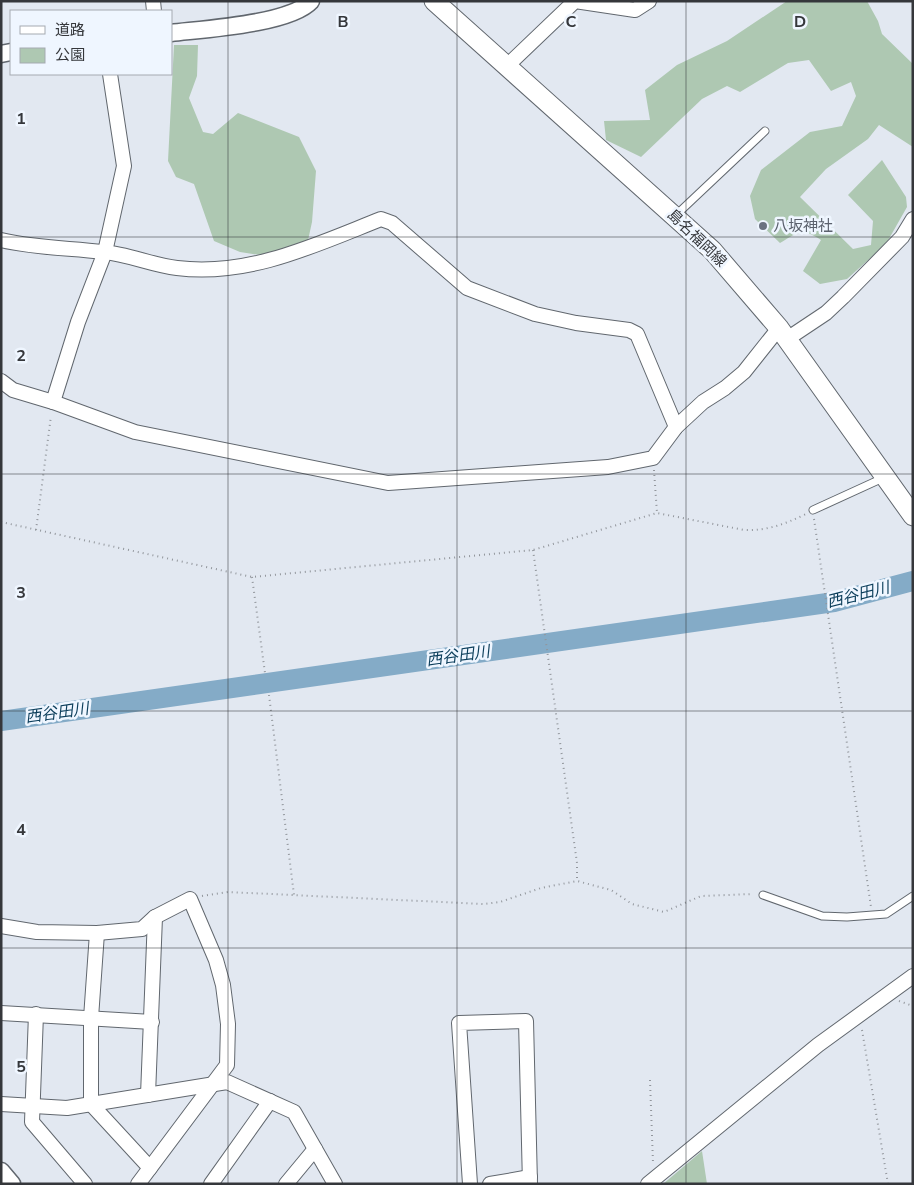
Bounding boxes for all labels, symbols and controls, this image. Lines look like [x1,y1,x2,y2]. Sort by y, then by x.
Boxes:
legend [10,10,172,75]
text: B [337,11,349,33]
text: C [566,11,577,33]
text: D [794,11,806,33]
text: 道路 [55,20,85,40]
text: 公園 [55,45,85,65]
text: 1 [16,108,26,130]
street label: 島名福岡線 [663,205,731,271]
place label: 八坂神社 [773,216,833,236]
marker: 八坂神社 [757,220,769,232]
text: 2 [16,345,26,367]
water label: 西谷田川 [824,576,894,613]
text: 3 [16,582,26,604]
water label: 西谷田川 [425,640,493,671]
water label: 西谷田川 [24,697,92,728]
text: 4 [16,819,26,841]
text: 5 [16,1056,26,1078]

